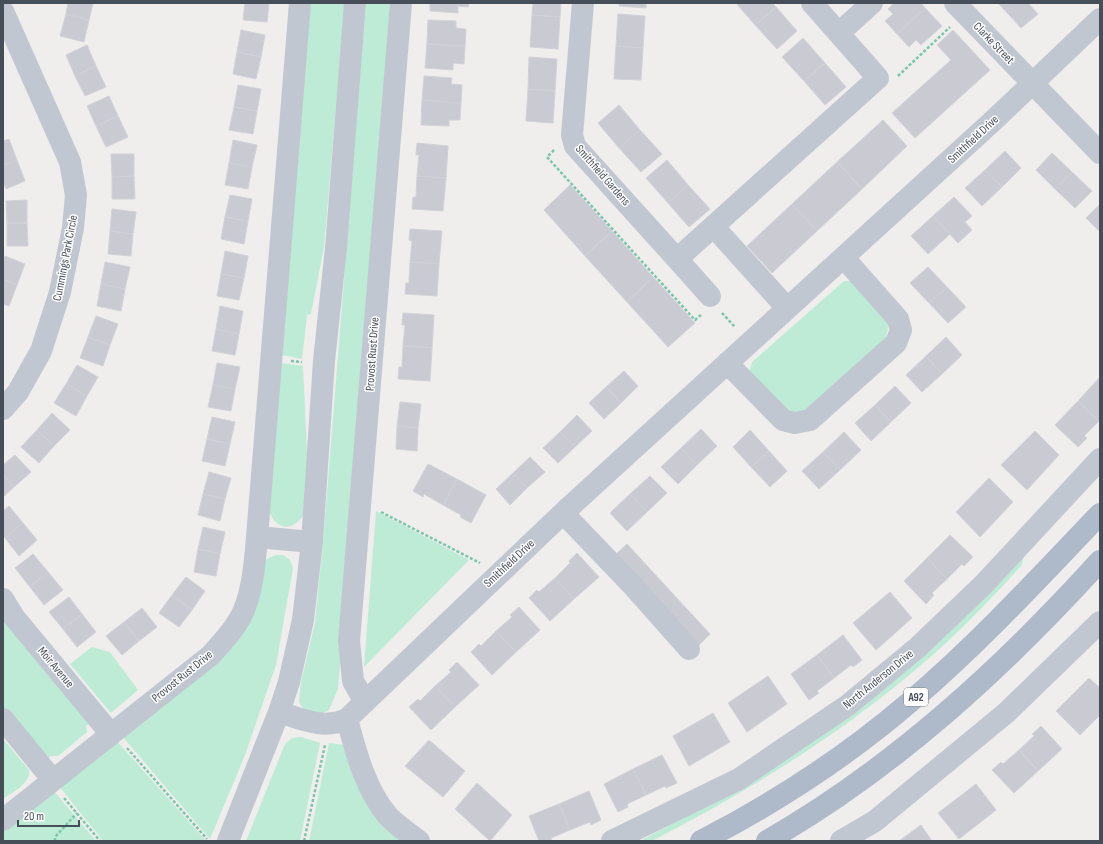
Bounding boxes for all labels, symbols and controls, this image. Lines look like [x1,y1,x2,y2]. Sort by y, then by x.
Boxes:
street label: Clarke Street [970,19,1018,68]
street label: Smithfield Drive [945,112,1002,167]
street label: Smithfield Gardens [572,142,633,209]
street label: Cummings Park Circle [50,214,81,302]
street label: Provost Rust Drive [362,316,383,391]
street label: Smithfield Drive [481,536,538,591]
street label: Moir Avenue [34,644,77,691]
street label: North Anderson Drive [840,646,917,712]
street label: Provost Rust Drive [149,647,216,706]
road number: A92 [904,688,928,706]
scale bar [18,802,79,828]
text: 20 m [24,809,44,824]

